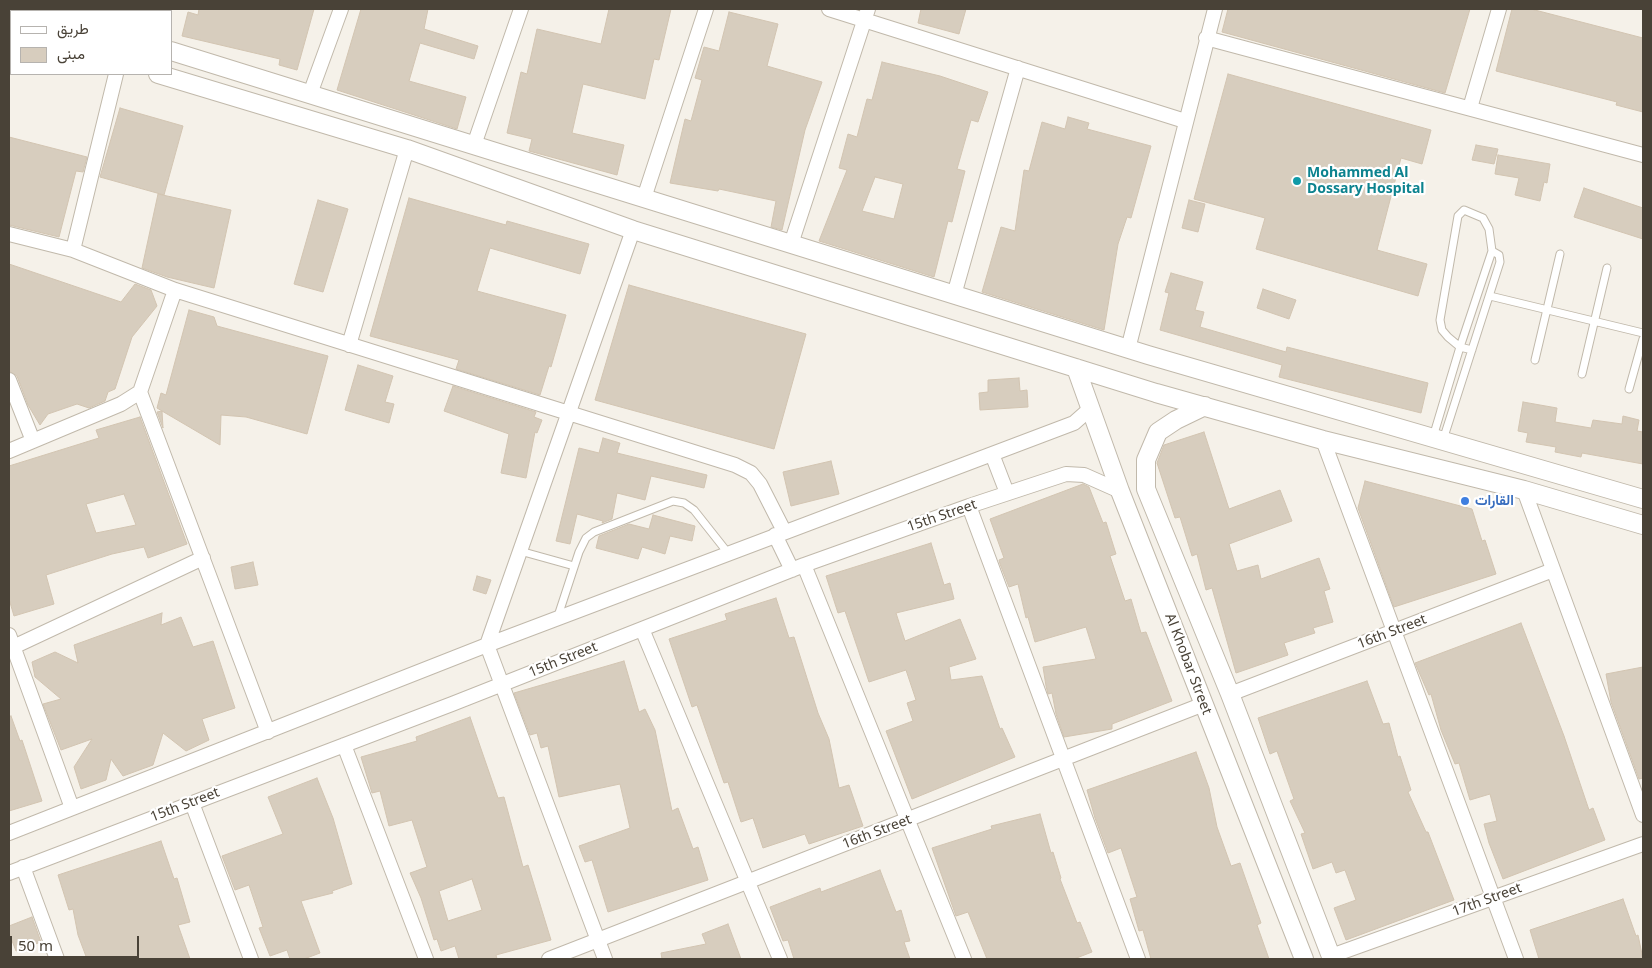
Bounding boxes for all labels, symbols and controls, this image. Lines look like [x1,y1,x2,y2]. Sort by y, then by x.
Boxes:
legend [10,10,172,75]
text: طريق [57,18,89,38]
text: مبنى [57,43,85,63]
place label: Mohammed Al Dossary Hospital [1307,165,1424,198]
marker: Mohammed Al Dossary Hospital [1291,175,1303,187]
place label: القارات [1475,493,1514,509]
marker: القارات [1459,495,1471,507]
street label: 15th Street [905,496,979,536]
street label: Al Khobar Street [1161,611,1215,717]
street label: 16th Street [1355,611,1429,653]
street label: 15th Street [526,639,600,681]
street label: 15th Street [148,784,222,826]
street label: 16th Street [840,811,914,853]
street label: 17th Street [1450,880,1524,920]
scale bar [12,926,141,958]
text: 50 m [18,935,53,955]

